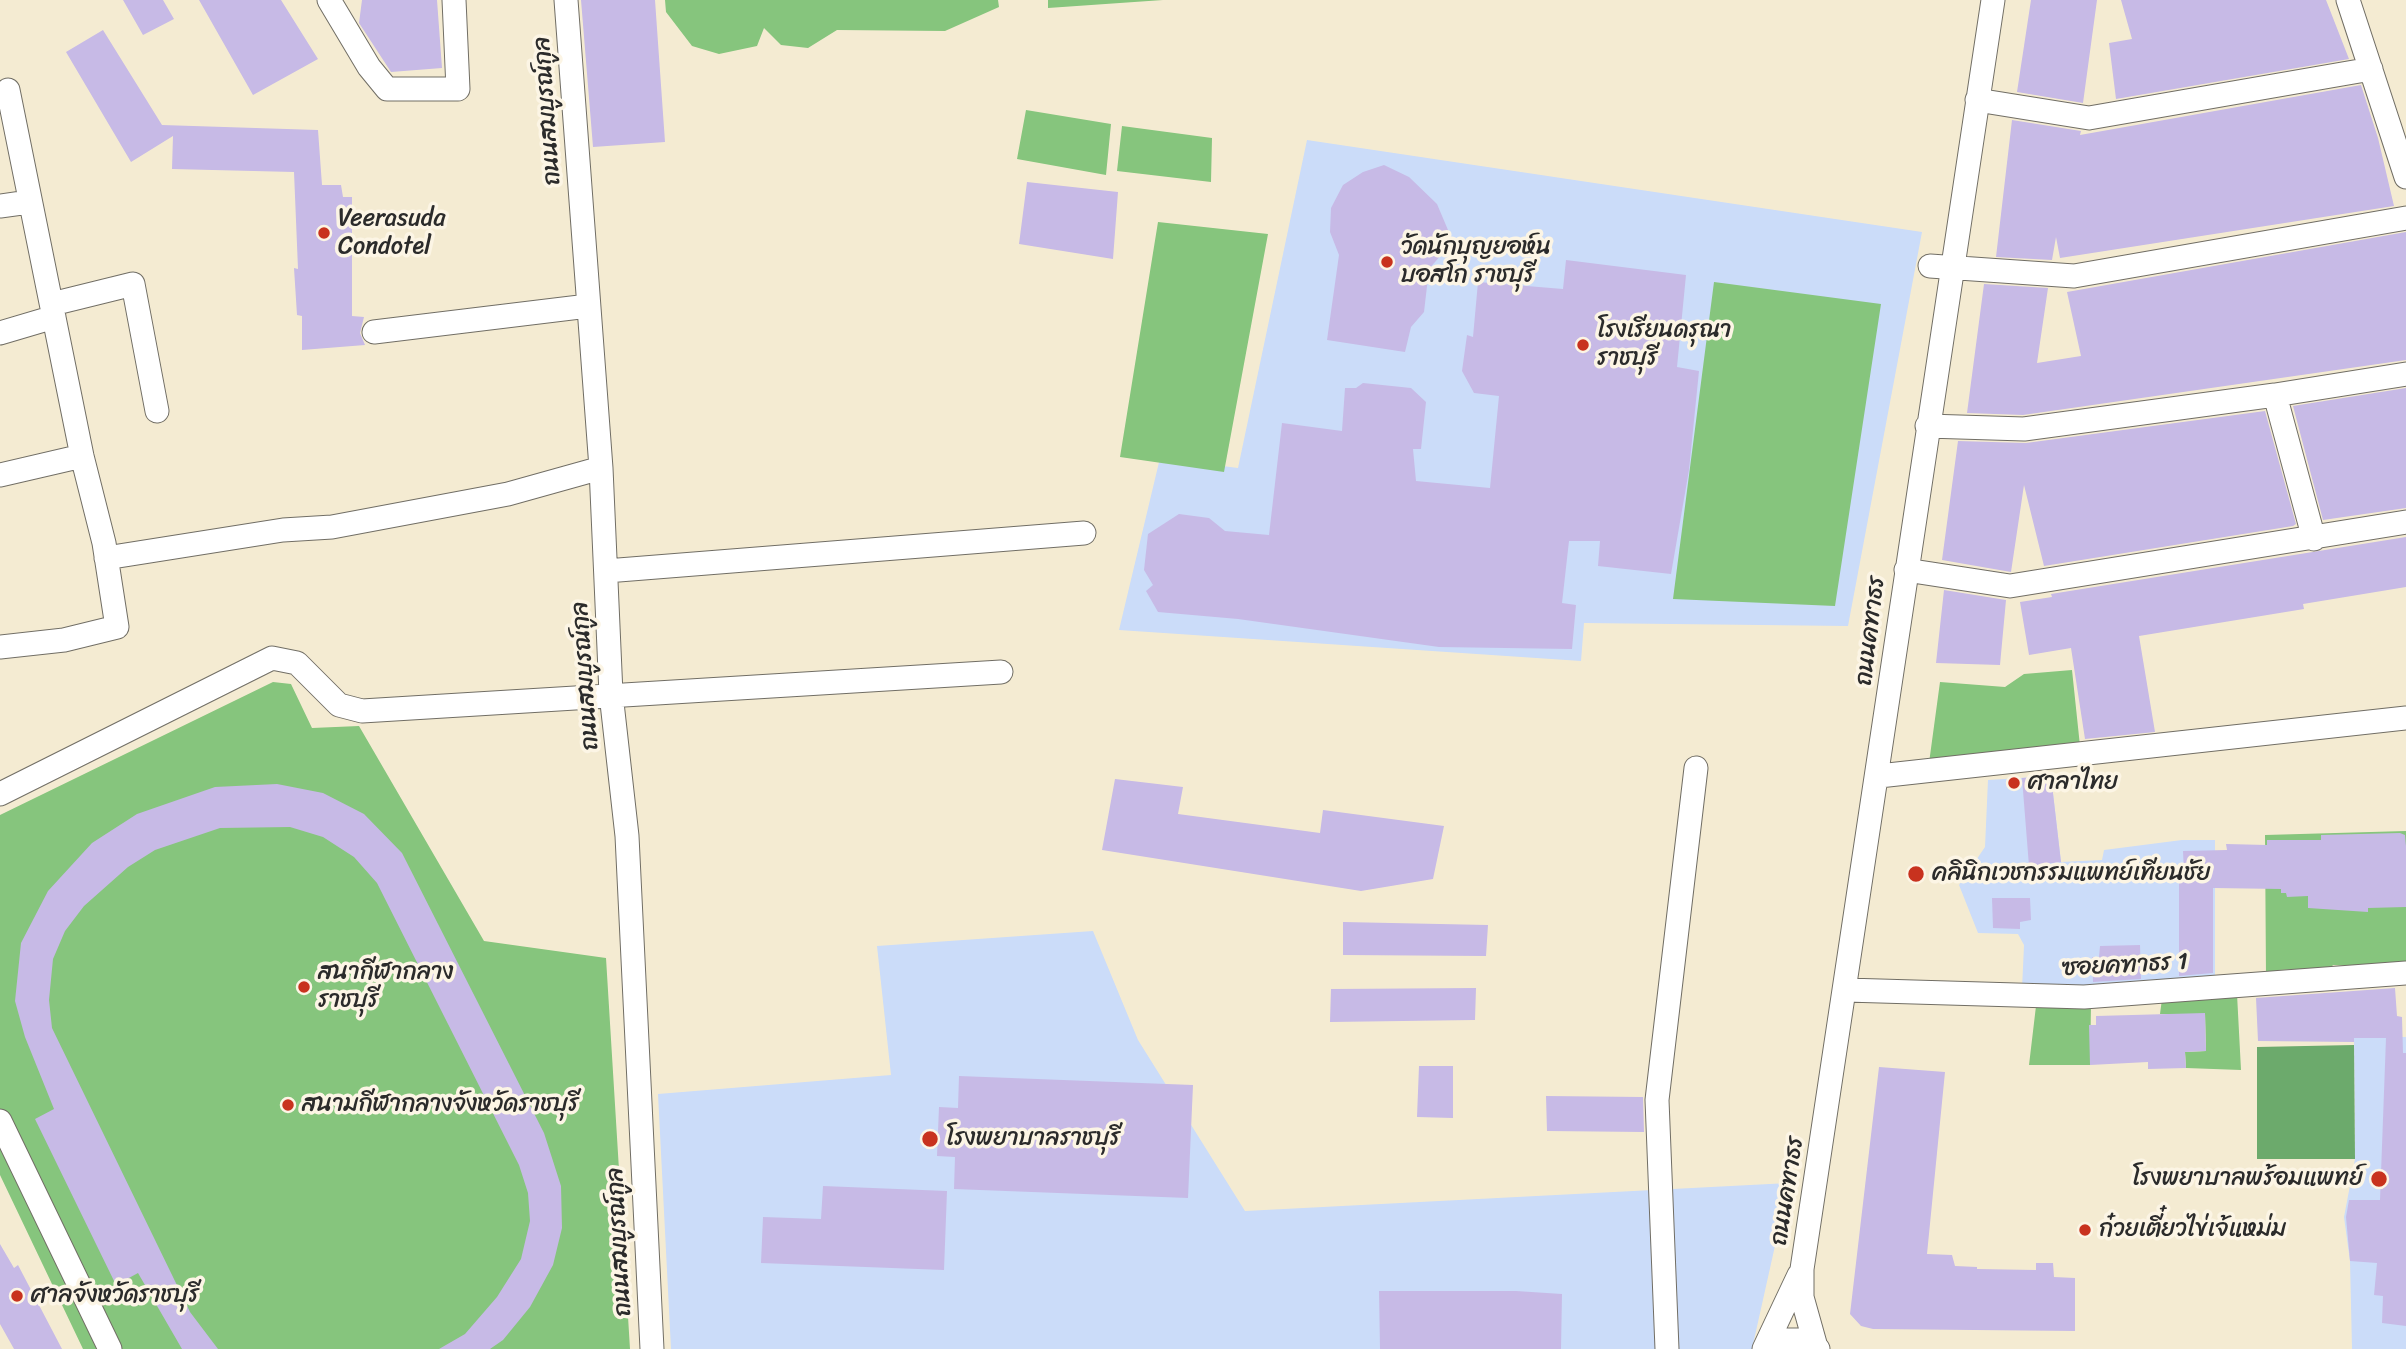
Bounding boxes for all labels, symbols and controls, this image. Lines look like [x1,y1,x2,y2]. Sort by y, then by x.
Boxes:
street label: ถนนสมบูรณ์กูล [528,35,568,187]
place label: Veerasuda Condotel [338,205,445,261]
marker: Veerasuda Condotel [316,225,332,241]
place label: วัดนักบุญยอห์น บอสโก ราชบุรี [1401,234,1551,290]
marker: วัดนักบุญยอห์น บอสโก ราชบุรี [1379,254,1395,270]
place label: โรงเรียนดรุณา ราชบุรี [1597,317,1732,373]
marker: โรงเรียนดรุณา ราชบุรี [1575,337,1591,353]
street label: ถนนคฑาธร [1850,574,1892,688]
street label: ถนนสมบูรณ์กูล [566,600,606,752]
place label: ศาลาไทย [2028,769,2118,797]
marker: ศาลาไทย [2006,775,2022,791]
place label: คลินิกเวชกรรมแพทย์เทียนชัย [1932,860,2211,888]
marker: คลินิกเวชกรรมแพทย์เทียนชัย [1906,864,1926,884]
street label: ซอยคฑาธร 1 [2061,948,2189,984]
place label: สนากีฬากลาง ราชบุรี [318,959,454,1015]
marker: สนากีฬากลาง ราชบุรี [296,979,312,995]
place label: สนามกีฬากลางจังหวัดราชบุรี [302,1091,579,1119]
marker: สนามกีฬากลางจังหวัดราชบุรี [280,1097,296,1113]
place label: โรงพยาบาลราชบุรี [946,1125,1120,1153]
marker: โรงพยาบาลราชบุรี [920,1129,940,1149]
street label: ถนนคฑาธร [1765,1134,1811,1248]
place label: โรงพยาบาลพร้อมแพทย์ [2132,1165,2363,1193]
street label: ถนนสมบูรณ์กูล [602,1167,638,1317]
marker: โรงพยาบาลพร้อมแพทย์ [2369,1169,2389,1189]
place label: ก๋วยเตี๋ยวไข่เจ้แหม่ม [2099,1216,2286,1244]
marker: ก๋วยเตี๋ยวไข่เจ้แหม่ม [2077,1222,2093,1238]
place label: ศาลจังหวัดราชบุรี [31,1282,199,1310]
marker: ศาลจังหวัดราชบุรี [9,1288,25,1304]

